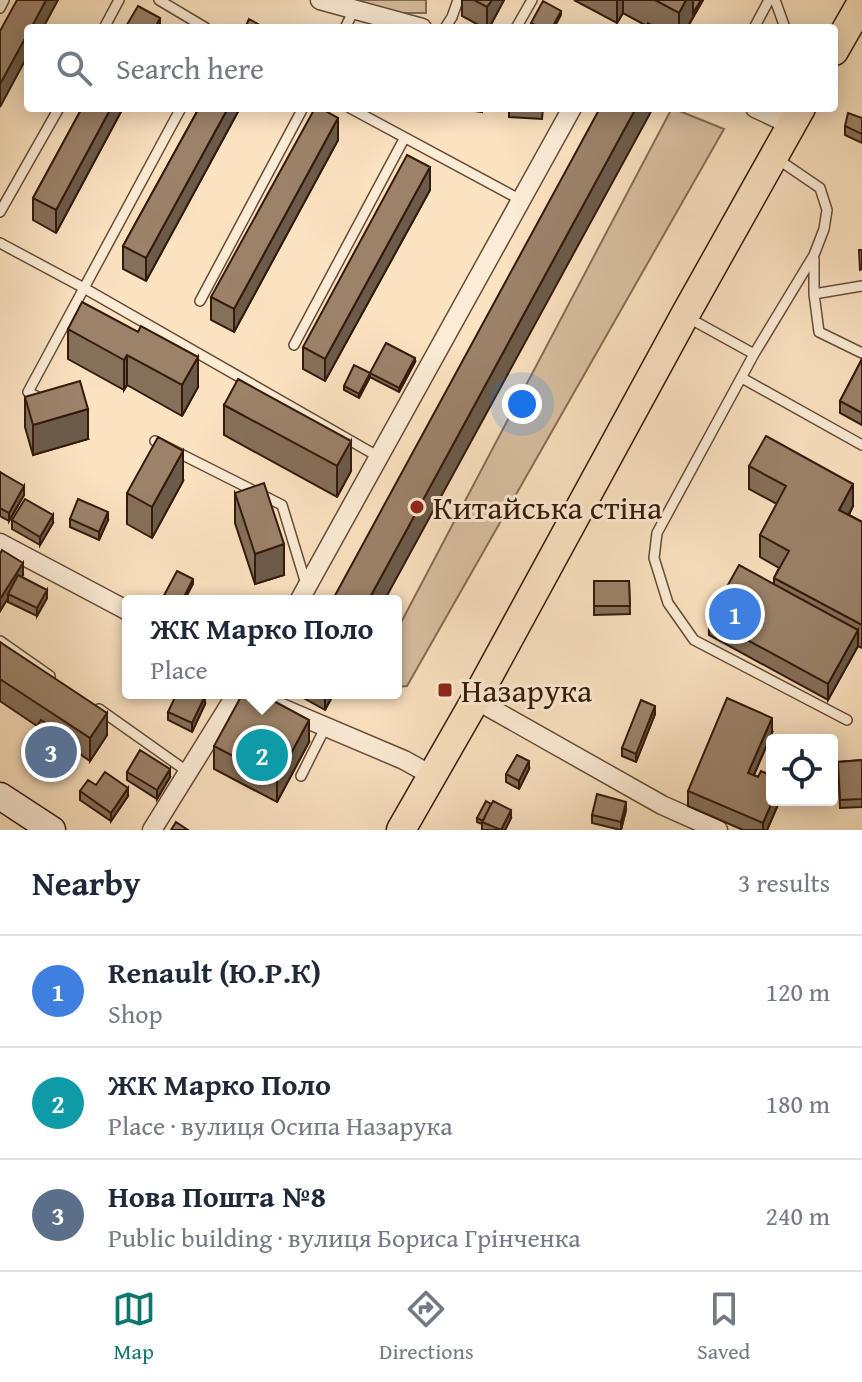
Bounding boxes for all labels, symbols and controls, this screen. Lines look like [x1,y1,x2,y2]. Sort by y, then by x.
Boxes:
search box [24,24,838,112]
icon: search [52,46,96,90]
text: Search here [116,46,264,90]
your location [502,384,542,424]
place label: Китайська стіна [433,484,663,531]
marker: Китайська стіна [408,498,426,516]
pin: 1 [709,584,761,644]
popup [122,595,402,699]
text: ЖК Марко Поло [150,606,374,650]
text: Place [150,650,208,689]
place label: Назарука [461,667,593,714]
marker: Назарука [436,681,454,699]
pin: 3 [25,722,77,782]
pin: 2 [236,725,288,785]
map controls [766,734,838,806]
button: locate [766,734,838,806]
text: Nearby [32,858,141,907]
text: 3 results [738,863,830,902]
text: Renault (Ю.Р.К) [108,950,321,994]
text: 1 [51,972,65,1011]
text: 120 m [765,972,830,1011]
text: Shop [108,994,163,1033]
text: ЖК Марко Поло [108,1062,331,1106]
text: 2 [51,1084,65,1123]
text: 180 m [765,1084,830,1123]
text: Place · вулиця Осипа Назарука [108,1106,453,1145]
text: Нова Пошта №8 [108,1174,326,1218]
text: 3 [51,1196,65,1235]
text: 240 m [765,1196,830,1235]
text: Public building · вулиця Бориса Грінченка [108,1218,581,1257]
tab: Map [112,1287,156,1367]
tab: Directions [379,1287,474,1367]
tab: Saved [697,1287,750,1367]

